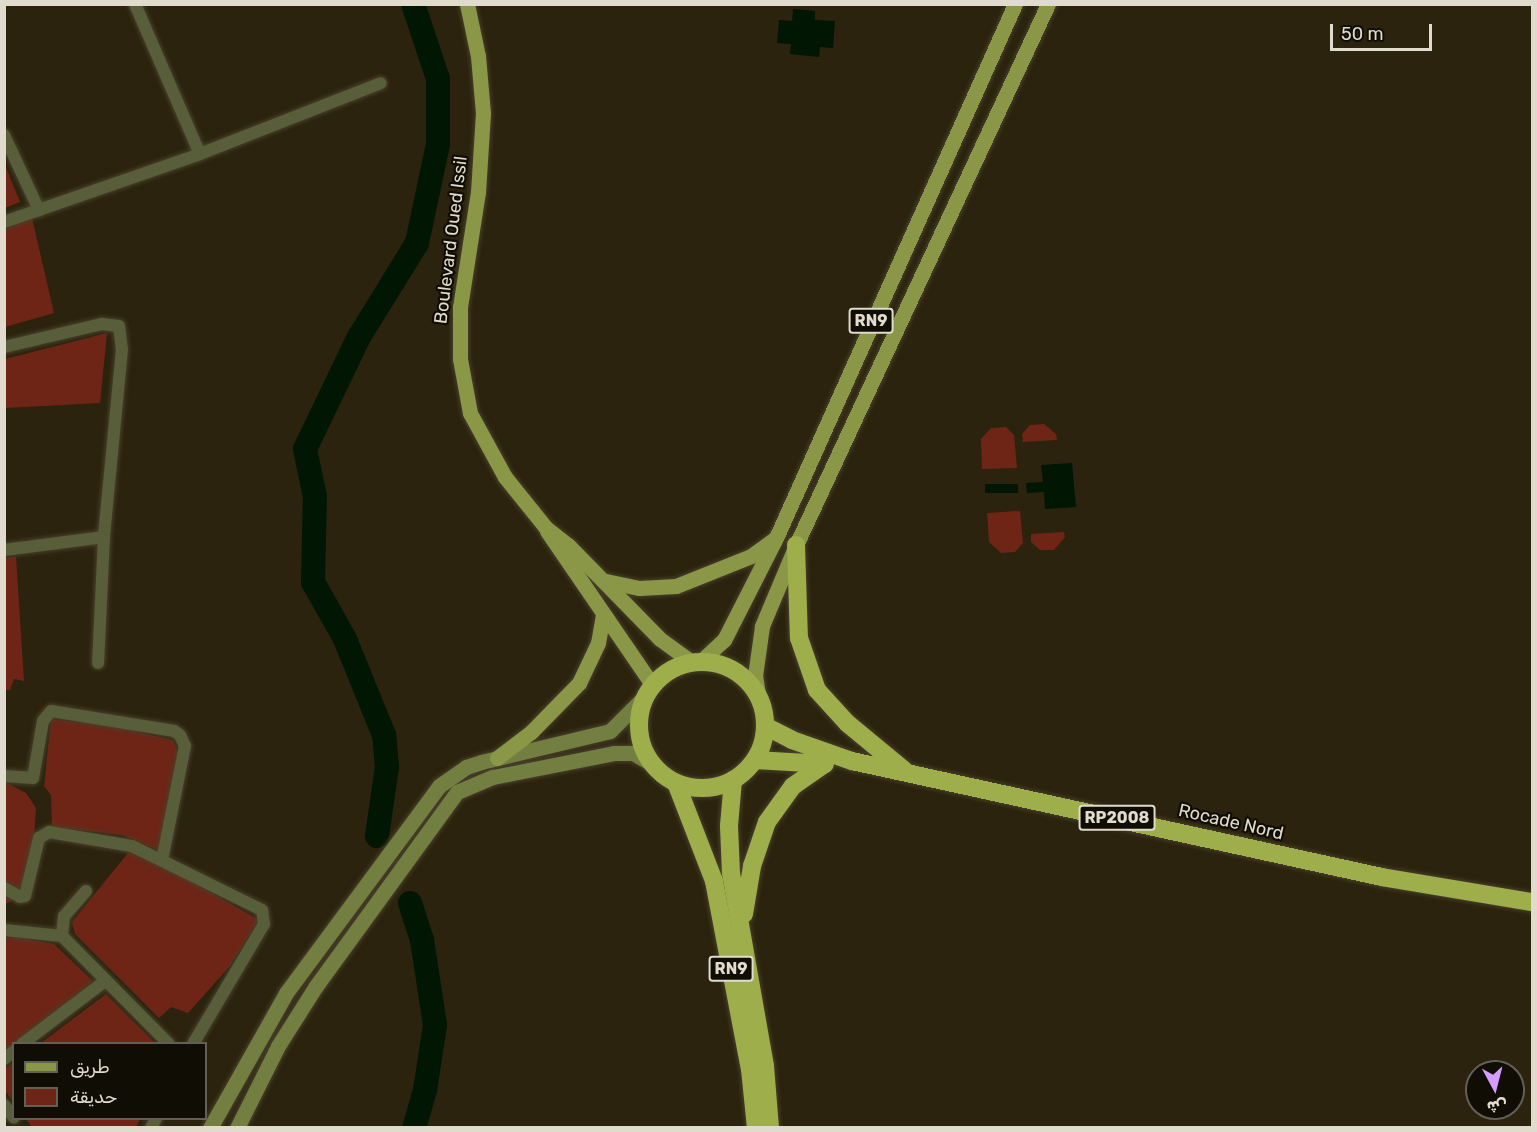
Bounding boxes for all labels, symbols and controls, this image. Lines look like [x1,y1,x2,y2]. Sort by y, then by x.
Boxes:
scale bar [1333,12,1435,50]
text: 50 m [1341,23,1384,45]
street label: Boulevard Oued Issil [430,155,472,325]
road number: RN9 [848,308,894,334]
street label: Rocade Nord [1176,799,1286,845]
road number: RP2008 [1078,805,1156,831]
road number: RN9 [708,956,754,982]
legend [12,1042,207,1120]
text: طريق [70,1056,110,1078]
north arrow [1465,1060,1525,1120]
text: حديقة [70,1086,117,1108]
text: ش [1486,1096,1508,1117]

